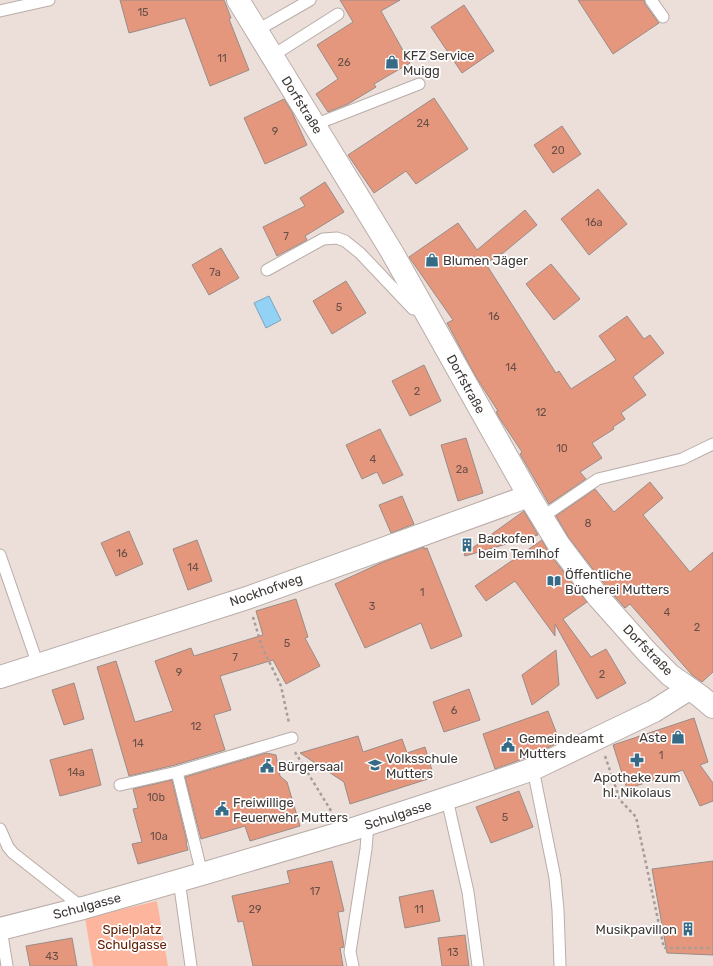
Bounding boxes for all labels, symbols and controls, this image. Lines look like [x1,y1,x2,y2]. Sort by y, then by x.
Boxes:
house number: 15 [137,6,149,19]
place label: KFZ Service Muigg [403,48,475,79]
house number: 11 [217,52,227,65]
shop icon: KFZ Service Muigg [384,54,400,70]
house number: 26 [337,56,351,69]
street label: Dorfstraße [278,73,326,137]
house number: 24 [416,117,430,130]
house number: 9 [272,125,278,138]
house number: 20 [551,144,565,157]
house number: 16a [585,216,603,229]
house number: 7 [283,230,289,243]
shop icon: Blumen Jäger [424,252,440,268]
place label: Blumen Jäger [443,253,528,269]
house number: 7a [209,266,221,279]
house number: 5 [336,301,343,314]
house number: 16 [488,310,500,323]
street label: Dorfstraße [444,352,488,416]
house number: 14 [505,361,517,374]
house number: 2 [414,385,420,398]
house number: 12 [535,406,547,419]
house number: 10 [556,442,568,455]
house number: 4 [370,453,377,466]
house number: 2a [456,463,468,476]
house number: 8 [585,517,592,530]
place label: Backofen beim Temlhof [478,531,559,561]
building icon: Backofen beim Temlhof [459,537,475,553]
house number: 16 [116,547,128,560]
house number: 14 [187,561,199,574]
place label: Öffentliche Bücherei Mutters [565,567,670,597]
street label: Nockhofweg [228,571,305,610]
library icon: Öffentliche Bücherei Mutters [546,573,562,589]
house number: 1 [420,586,424,599]
house number: 3 [369,600,376,613]
house number: 4 [664,606,671,619]
street label: Dorfstraße [620,621,676,679]
house number: 2 [694,621,700,634]
house number: 5 [284,637,291,650]
house number: 7 [232,651,238,664]
house number: 9 [176,666,182,679]
house number: 2 [599,668,605,681]
house number: 6 [451,704,458,717]
house number: 12 [190,720,202,733]
shop icon: Aste [670,729,686,745]
place label: Aste [639,730,667,745]
place label: Gemeindeamt Mutters [519,731,604,761]
house number: 14 [132,737,144,750]
public building icon: Gemeindeamt Mutters [500,737,516,753]
house number: 1 [659,749,663,762]
place label: Volksschule Mutters [386,751,458,781]
pharmacy icon: Apotheke zum hl. Nikolaus [629,752,645,768]
school or university icon: Volksschule Mutters [367,757,383,773]
public building icon: Bürgersaal [259,758,275,774]
place label: Bürgersaal [278,759,343,775]
house number: 14a [67,766,85,779]
place label: Apotheke zum hl. Nikolaus [594,770,681,800]
house number: 10b [147,791,165,804]
place label: Freiwillige Feuerwehr Mutters [233,795,349,825]
street label: Schulgasse [363,797,434,834]
public building icon: Freiwillige Feuerwehr Mutters [214,801,230,817]
house number: 5 [502,811,509,824]
house number: 10a [150,830,168,843]
house number: 17 [310,885,321,898]
street label: Schulgasse [51,890,123,923]
house number: 29 [249,903,261,916]
house number: 11 [414,903,424,916]
building icon: Musikpavillon [680,921,696,937]
park label: Spielplatz Schulgasse [97,922,167,953]
place label: Musikpavillon [596,922,677,937]
house number: 13 [447,946,459,959]
house number: 43 [45,950,59,963]

